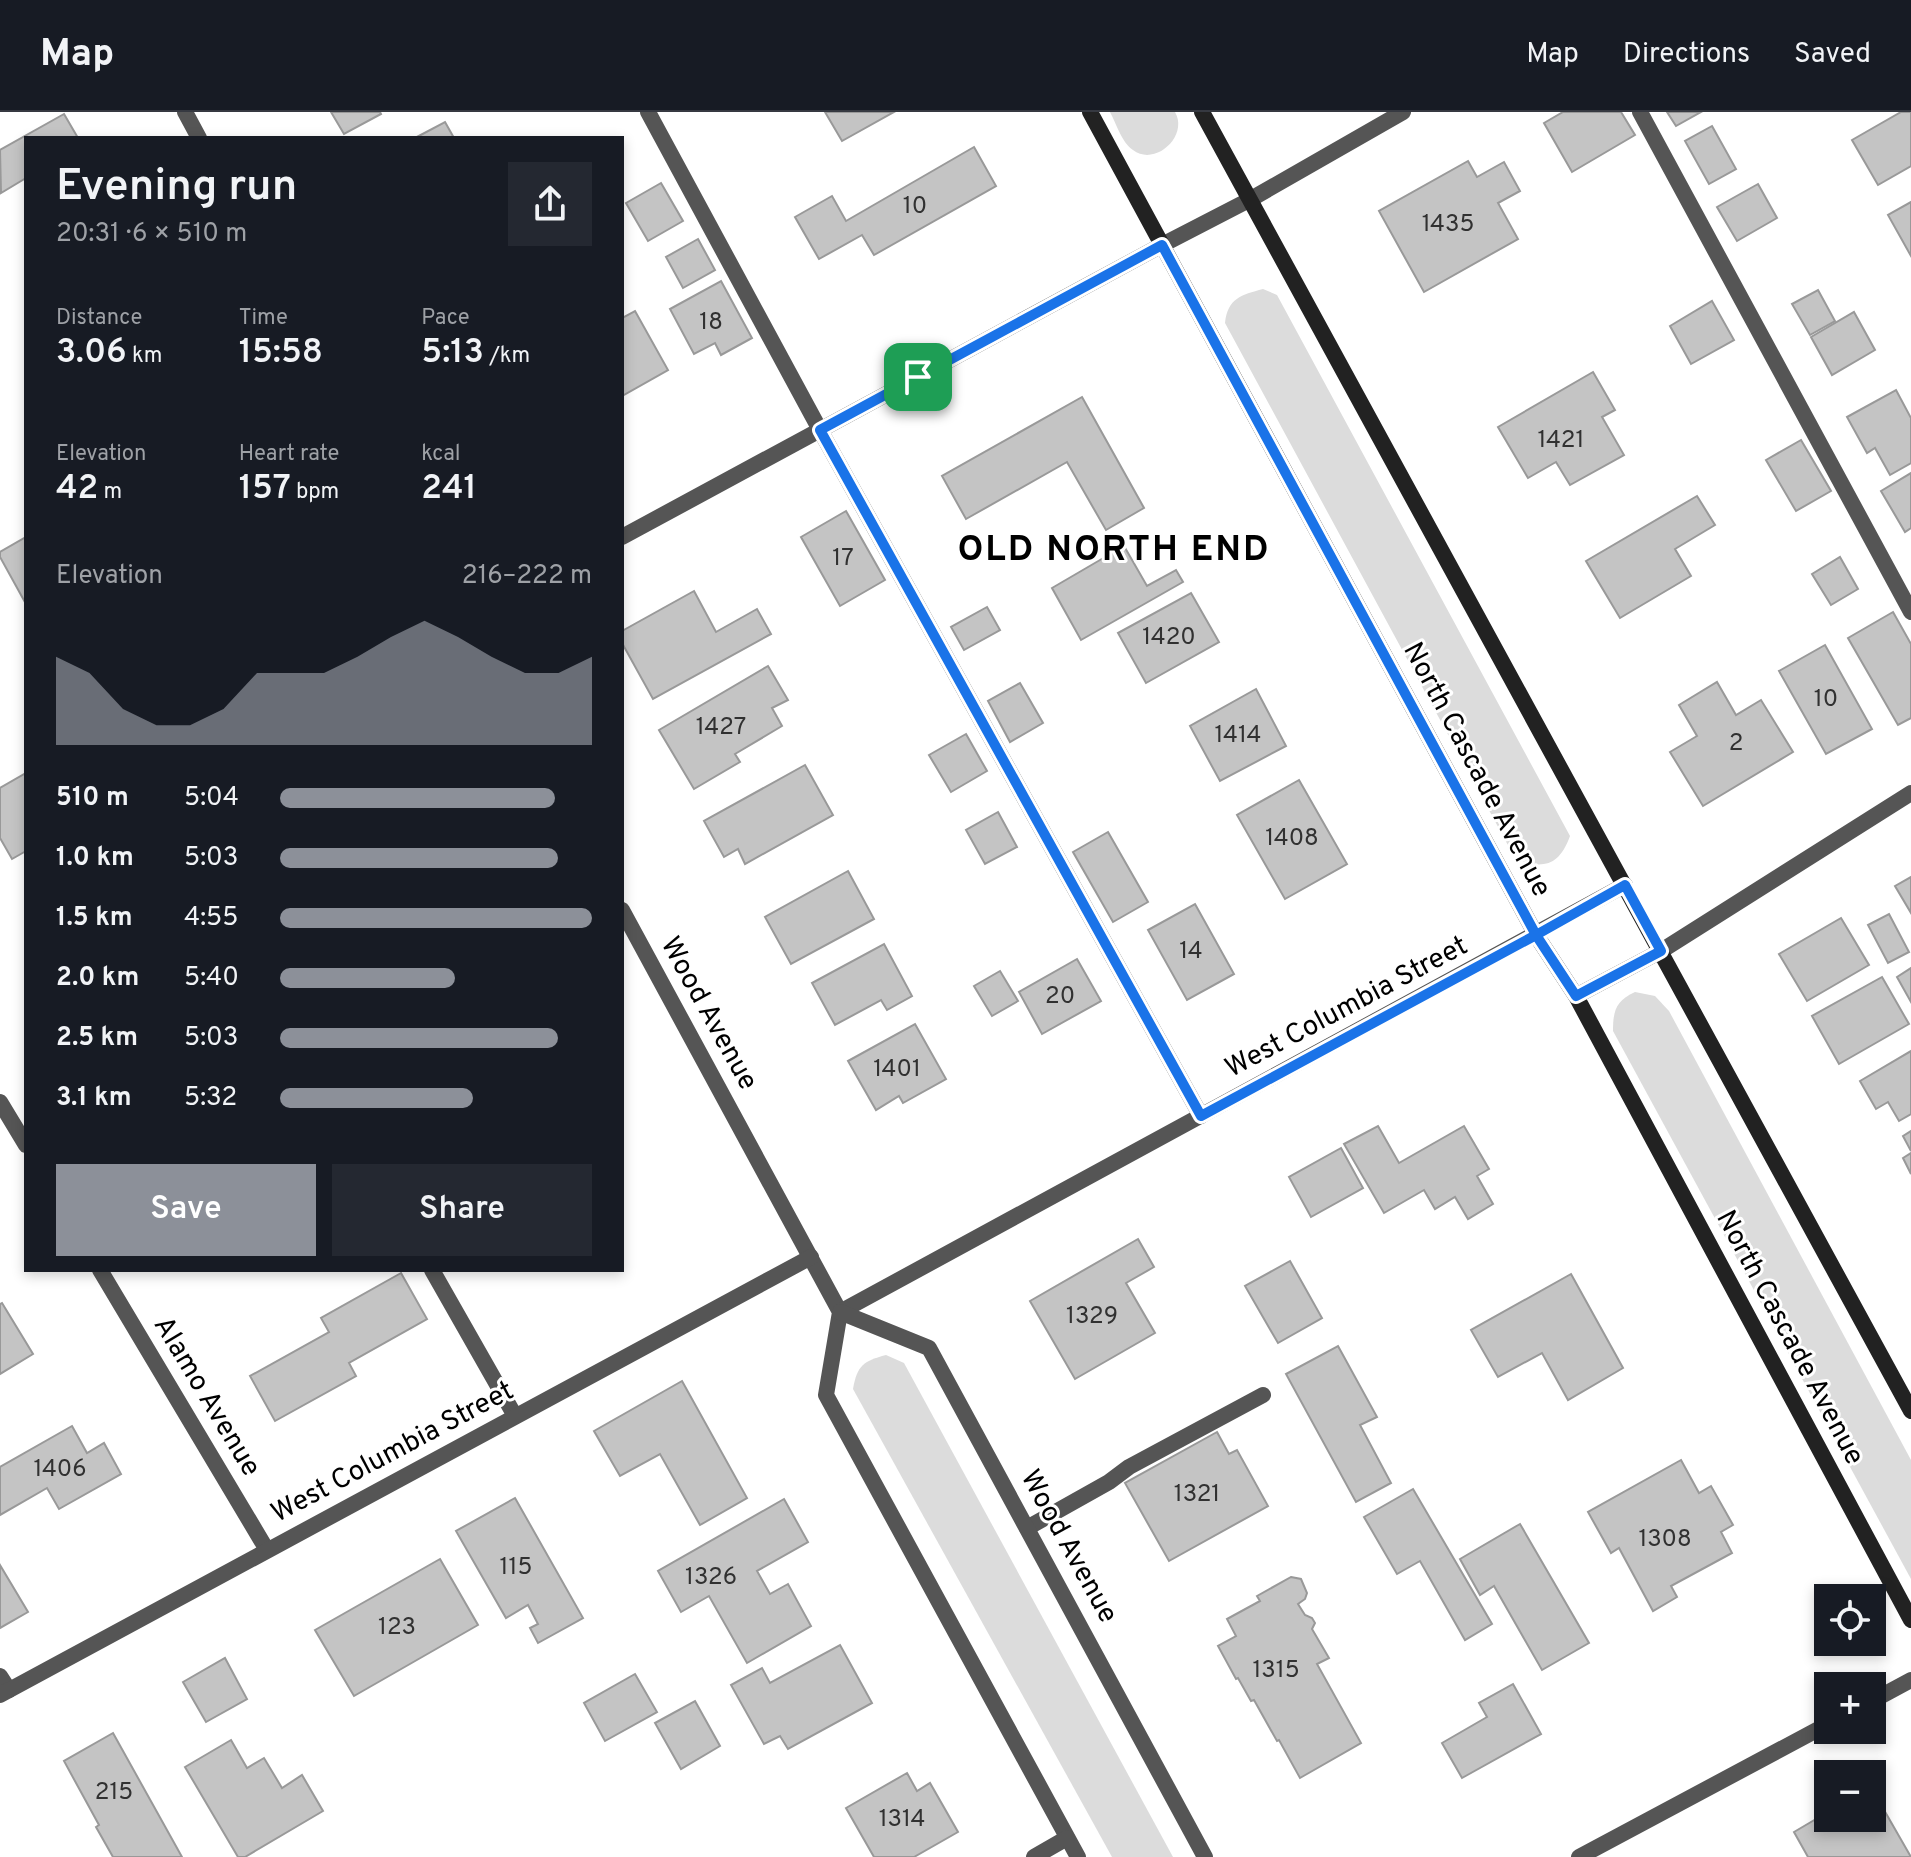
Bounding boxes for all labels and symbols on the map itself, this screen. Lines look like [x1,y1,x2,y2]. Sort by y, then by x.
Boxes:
house number: 10 [903,192,927,222]
house number: 1435 [1422,210,1474,240]
house number: 18 [699,308,723,338]
pin [884,343,952,411]
house number: 1421 [1537,426,1585,456]
district label: OLD NORTH END [957,528,1271,574]
house number: 17 [832,544,854,574]
house number: 1420 [1142,623,1196,653]
street label: North Cascade Avenue [1394,636,1558,904]
house number: 10 [1814,685,1838,715]
house number: 1427 [696,713,746,743]
house number: 1414 [1215,721,1261,751]
house number: 2 [1729,729,1743,759]
house number: 1408 [1265,824,1319,854]
street label: West Columbia Street [1219,929,1475,1087]
street label: Wood Avenue [651,931,765,1097]
house number: 14 [1179,937,1203,967]
house number: 20 [1045,982,1075,1012]
house number: 1401 [873,1055,921,1085]
street label: North Cascade Avenue [1707,1204,1871,1472]
house number: 1329 [1066,1302,1118,1332]
street label: Alamo Avenue [144,1310,268,1484]
street label: West Columbia Street [265,1374,521,1532]
house number: 1406 [33,1455,87,1485]
street label: Wood Avenue [1011,1464,1125,1630]
house number: 1321 [1174,1480,1220,1510]
house number: 1308 [1638,1525,1692,1555]
house number: 115 [500,1553,532,1583]
house number: 1326 [685,1563,737,1593]
house number: 123 [378,1613,416,1643]
house number: 1315 [1252,1656,1300,1686]
house number: 215 [95,1778,133,1808]
house number: 1314 [879,1805,925,1835]

